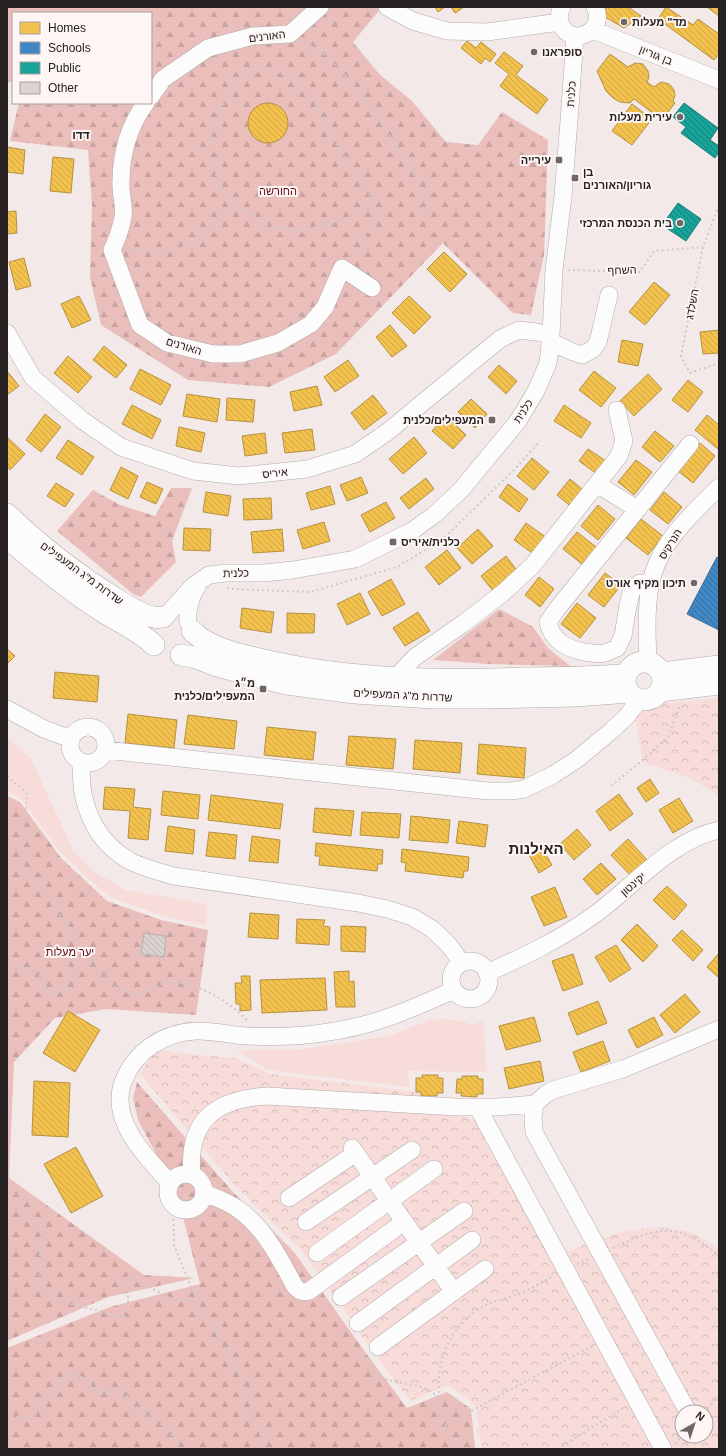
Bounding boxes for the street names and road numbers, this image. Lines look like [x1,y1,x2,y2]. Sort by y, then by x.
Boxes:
street label: האורנים [248,28,286,44]
street label: בן גוריון [638,43,675,67]
street label: כלנית [564,80,578,107]
street label: השחף [607,263,637,277]
street label: השלדג [683,288,701,320]
street label: האורנים [165,335,203,357]
street label: כלנית [511,397,535,425]
street label: איריס [262,466,288,480]
street label: הנרקיס [656,527,684,561]
street label: שדרות מ"ג המעפילים [38,539,126,607]
street label: כלנית [223,567,249,579]
street label: שדרות מ"ג המעפילים [353,686,453,704]
street label: יקינטון [618,870,648,898]

